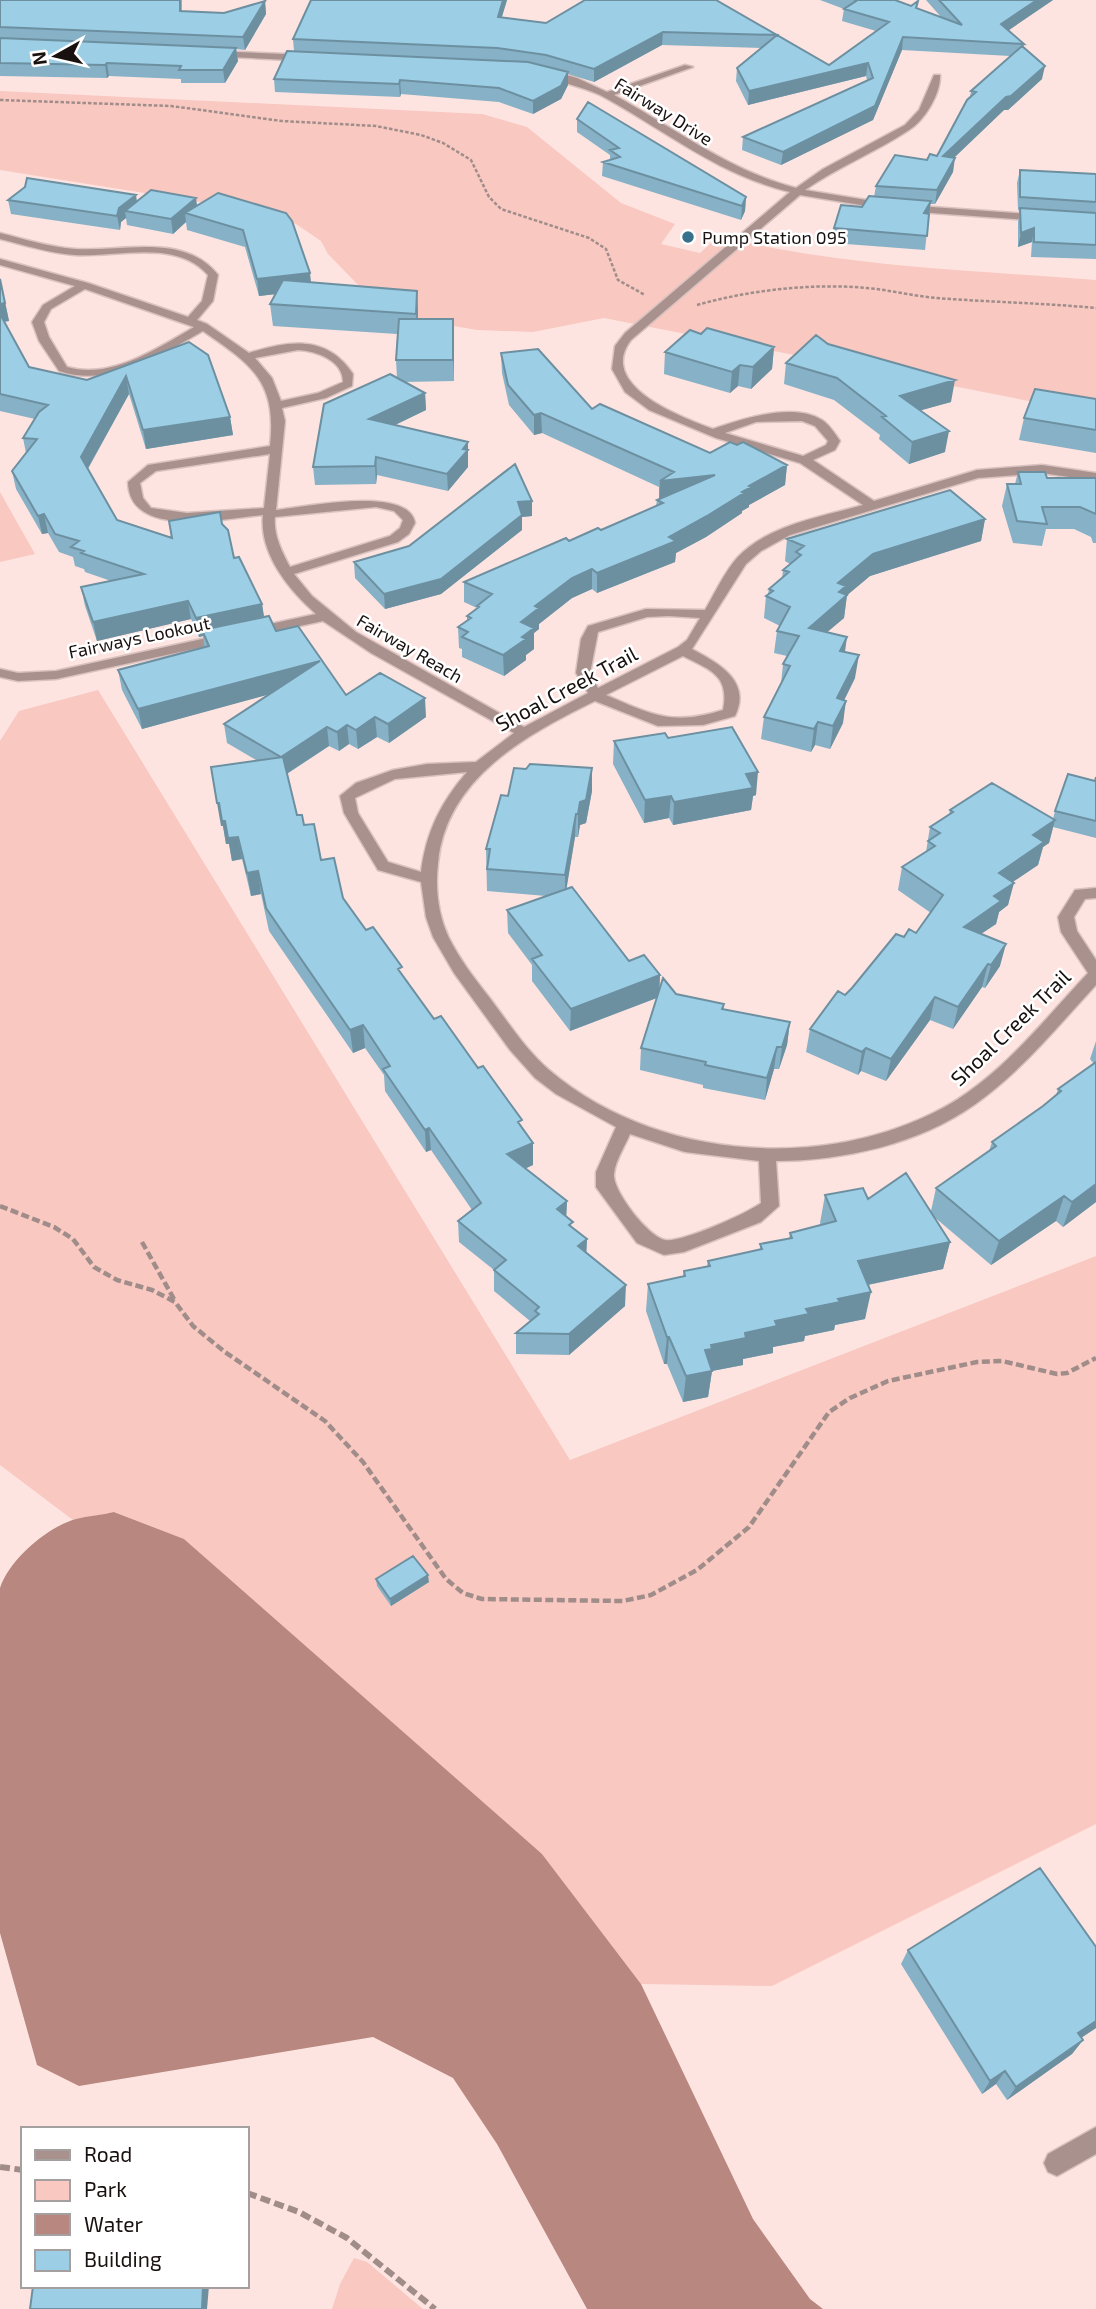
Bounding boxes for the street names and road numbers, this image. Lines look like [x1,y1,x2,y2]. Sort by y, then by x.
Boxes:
street label: Fairway Drive [611,72,717,150]
street label: Fairway Reach [353,609,467,687]
street label: Fairways Lookout [66,611,212,663]
street label: Shoal Creek Trail [491,640,642,736]
street label: Shoal Creek Trail [945,963,1076,1090]

